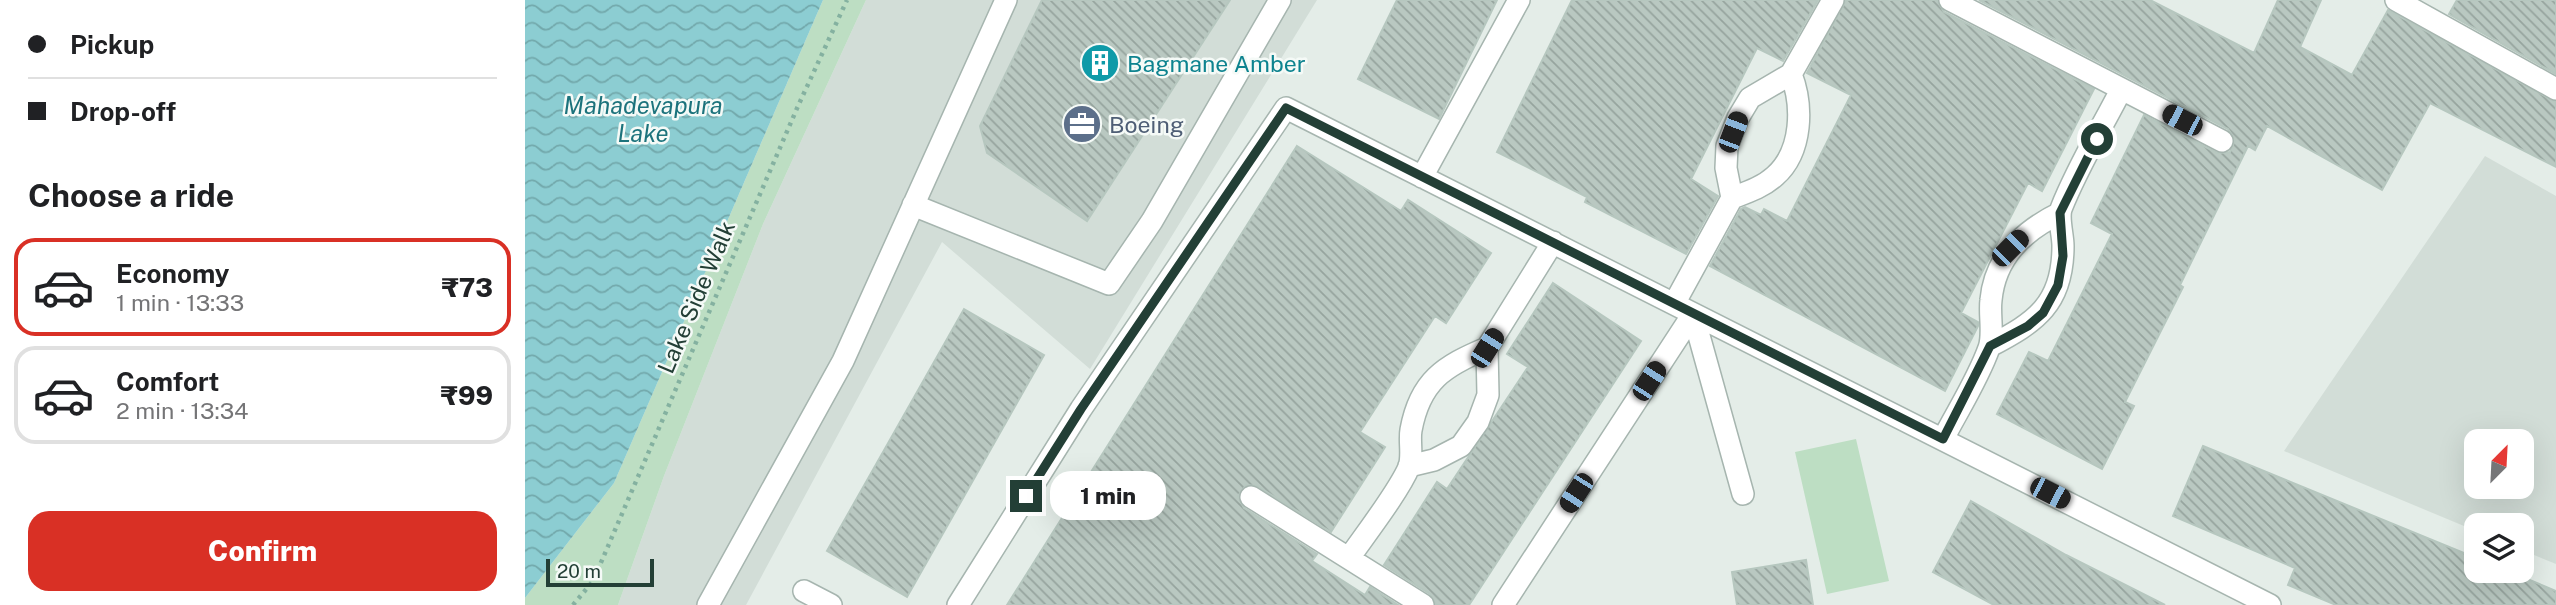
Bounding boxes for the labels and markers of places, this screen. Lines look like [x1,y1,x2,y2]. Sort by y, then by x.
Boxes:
building icon: Bagmane Amber [1079,42,1121,84]
place label: Bagmane Amber [1127,50,1306,77]
office icon: Boeing [1061,103,1103,145]
place label: Boeing [1109,111,1184,138]

